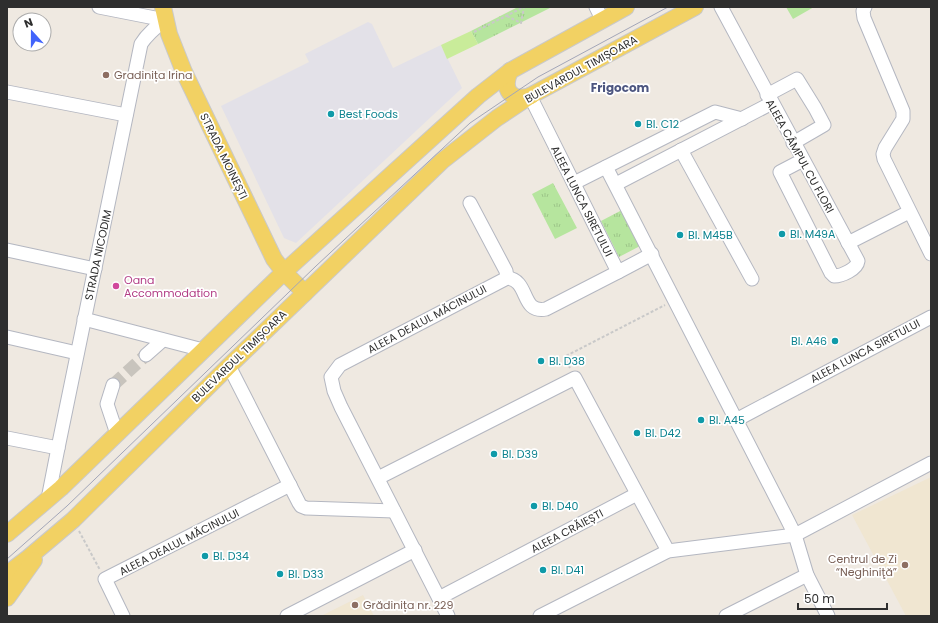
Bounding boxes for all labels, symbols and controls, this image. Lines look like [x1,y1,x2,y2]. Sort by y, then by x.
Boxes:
north arrow [12,12,52,52]
text: N [22,14,35,32]
street label: BULEVARDUL TIMIȘOARA [522,31,641,107]
place label: Gradinița Irina [114,67,192,83]
marker: Gradinița Irina [101,70,111,80]
district label: Frigocom [591,79,650,96]
street label: ALEEA CÂMPUL CU FLORI [762,96,838,216]
place label: Best Foods [339,106,398,122]
marker: Best Foods [326,109,336,119]
street label: STRADA MOINEȘTI [196,110,252,202]
place label: Bl. C12 [646,116,679,132]
marker: Bl. C12 [633,119,643,129]
street label: ALEEA LUNCA SIRETULUI [547,143,617,259]
street label: STRADA NICODIM [81,208,115,302]
place label: Bl. M49A [790,226,836,242]
place label: Bl. M45B [688,227,733,243]
marker: Bl. M49A [777,229,787,239]
marker: Bl. M45B [675,230,685,240]
place label: Oana Accommodation [124,272,217,301]
marker: Oana Accommodation [111,281,121,291]
street label: ALEEA DEALUL MĂCINULUI [365,281,489,357]
street label: BULEVARDUL TIMIȘOARA [188,306,290,406]
street label: ALEEA LUNCA SIRETULUI [807,315,923,387]
place label: Bl. A46 [791,333,827,349]
marker: Bl. A46 [830,336,840,346]
place label: Bl. D38 [549,353,585,369]
marker: Bl. D38 [536,356,546,366]
place label: Bl. A45 [709,412,745,428]
marker: Bl. A45 [696,415,706,425]
place label: Bl. D42 [645,425,681,441]
marker: Bl. D42 [632,428,642,438]
place label: Bl. D39 [502,446,538,462]
marker: Bl. D39 [489,449,499,459]
place label: Bl. D40 [542,498,578,514]
marker: Bl. D40 [529,501,539,511]
street label: ALEEA DEALUL MĂCINULUI [116,505,242,579]
street label: ALEEA CRĂIEȘTI [528,505,606,557]
place label: Bl. D34 [213,548,249,564]
marker: Bl. D34 [200,551,210,561]
place label: Centrul de Zi “Neghiniţă” [828,551,897,580]
marker: Centrul de Zi “Neghiniţă” [900,560,910,570]
place label: Bl. D41 [551,562,584,578]
marker: Bl. D41 [538,565,548,575]
place label: Bl. D33 [288,566,323,582]
marker: Bl. D33 [275,569,285,579]
scale bar [798,585,887,611]
text: 50 m [804,590,835,607]
place label: Grădinița nr. 229 [363,597,453,613]
marker: Grădinița nr. 229 [350,600,360,610]

